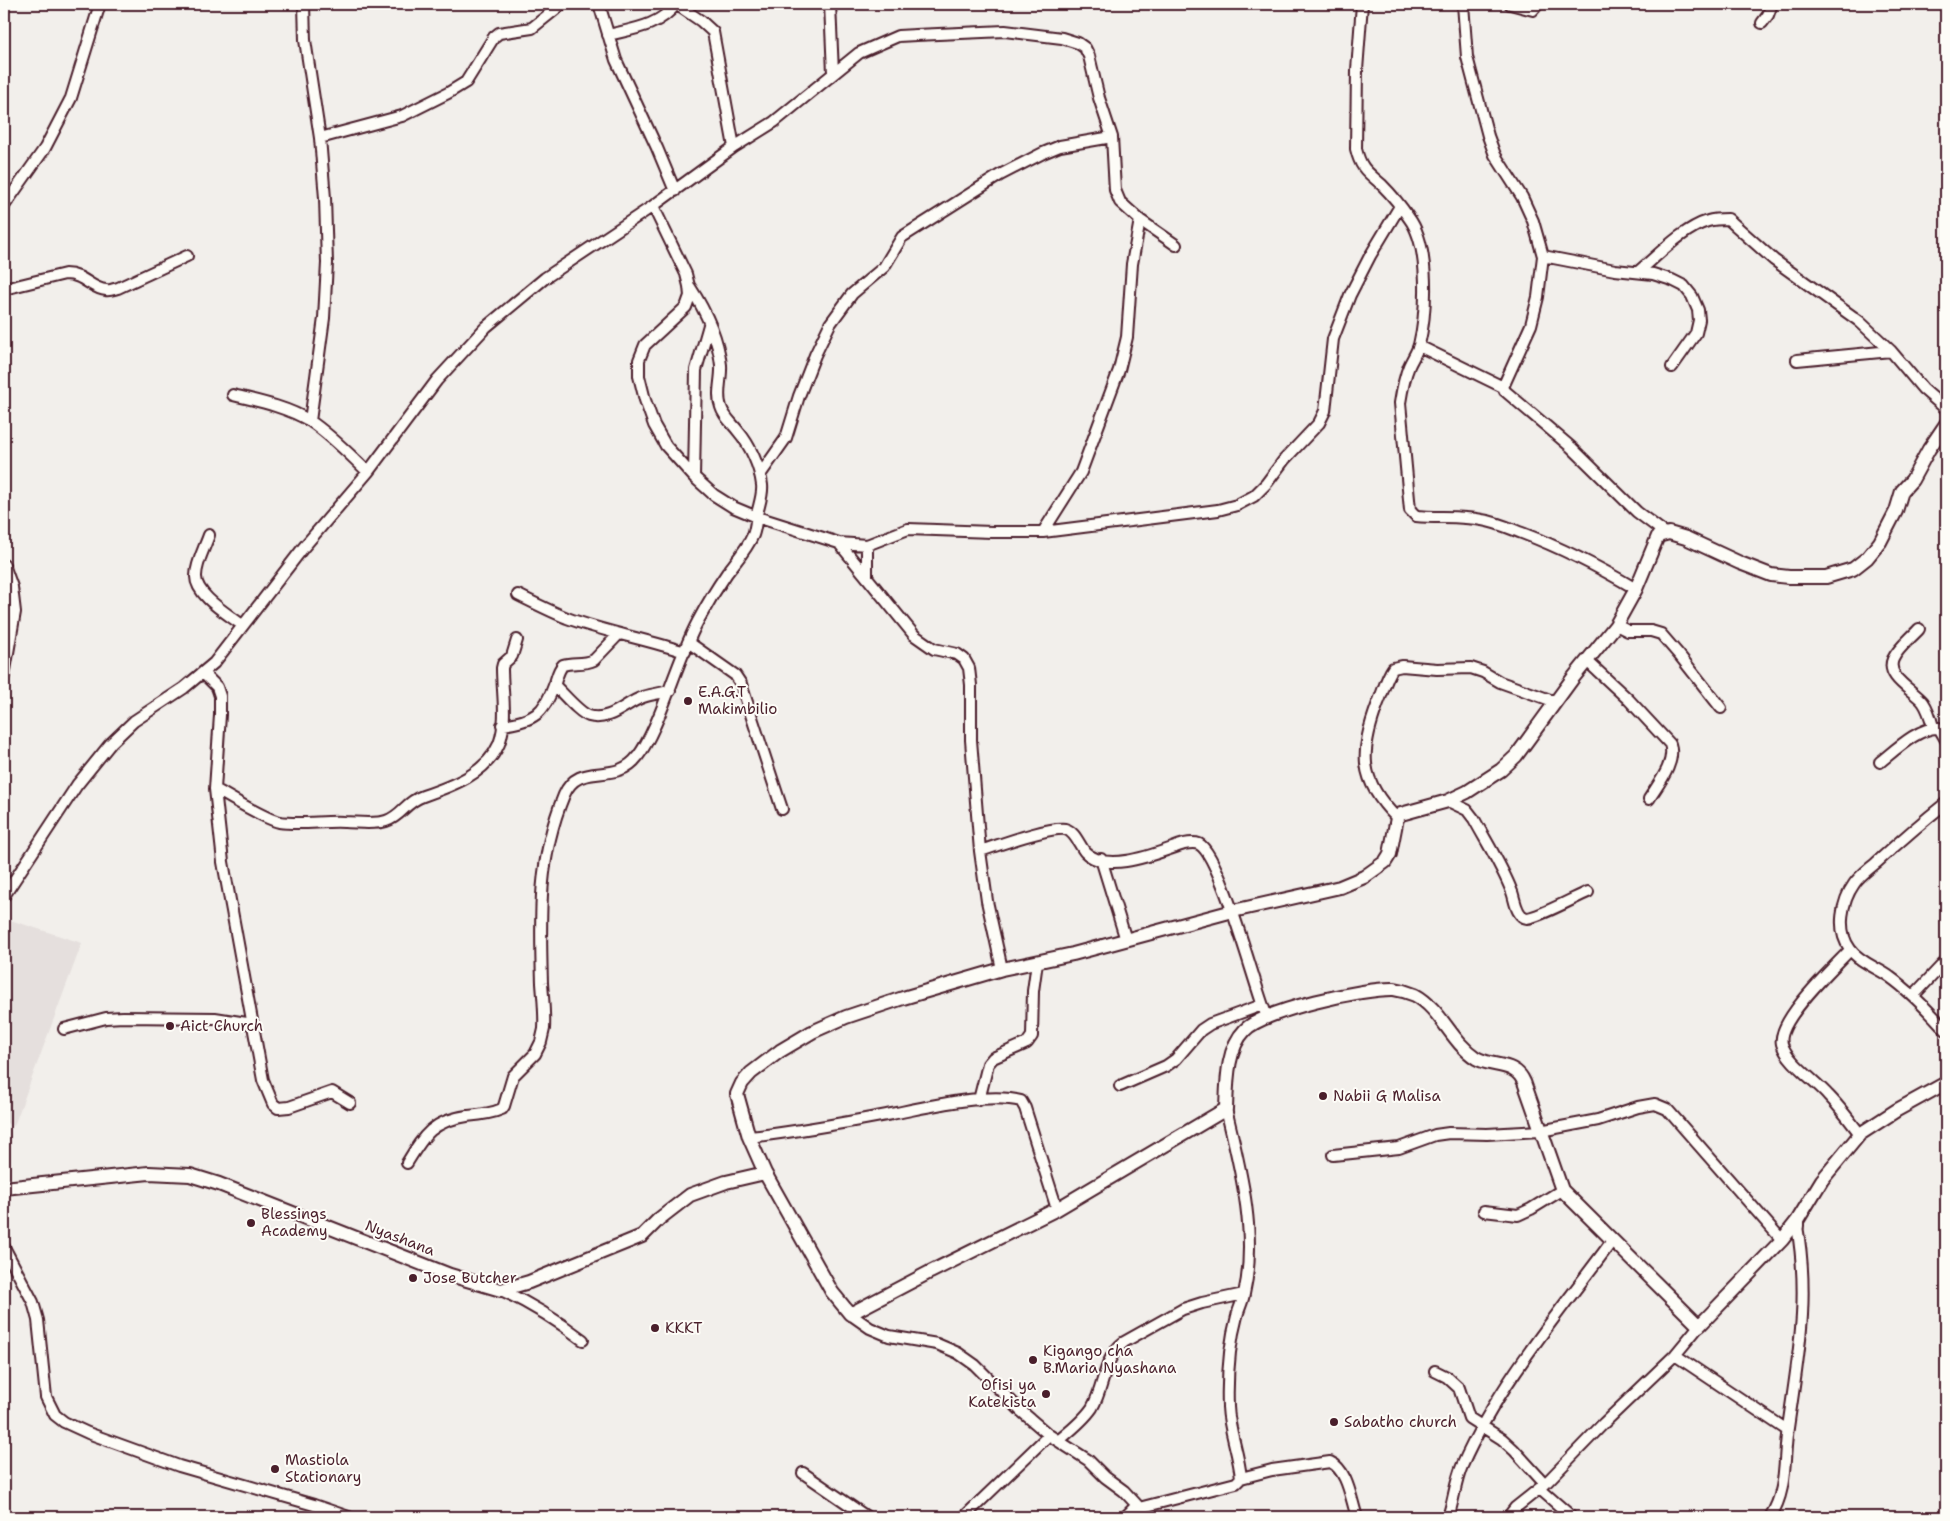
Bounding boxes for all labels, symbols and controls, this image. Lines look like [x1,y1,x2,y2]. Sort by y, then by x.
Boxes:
place label: E.A.G.T Makimbilio [698,682,777,719]
marker: E.A.G.T Makimbilio [682,695,694,707]
place label: Aict Church [180,1016,263,1036]
marker: Aict Church [164,1020,176,1032]
place label: Nabii G Malisa [1333,1086,1442,1106]
marker: Nabii G Malisa [1317,1090,1329,1102]
place label: Blessings Academy [261,1204,328,1241]
street label: Nyashana [362,1216,438,1261]
marker: Blessings Academy [245,1217,257,1229]
place label: Jose Butcher [423,1268,517,1288]
marker: Jose Butcher [407,1272,419,1284]
place label: KKKT [665,1318,703,1338]
marker: KKKT [649,1322,661,1334]
place label: Kigango cha B.Maria Nyashana [1043,1341,1177,1378]
marker: Kigango cha B.Maria Nyashana [1027,1354,1039,1366]
place label: Ofisi ya Katekista [968,1375,1037,1412]
marker: Ofisi ya Katekista [1040,1388,1052,1400]
place label: Sabatho church [1344,1412,1457,1432]
marker: Sabatho church [1328,1416,1340,1428]
place label: Mastiola Stationary [285,1450,361,1487]
marker: Mastiola Stationary [269,1463,281,1475]

